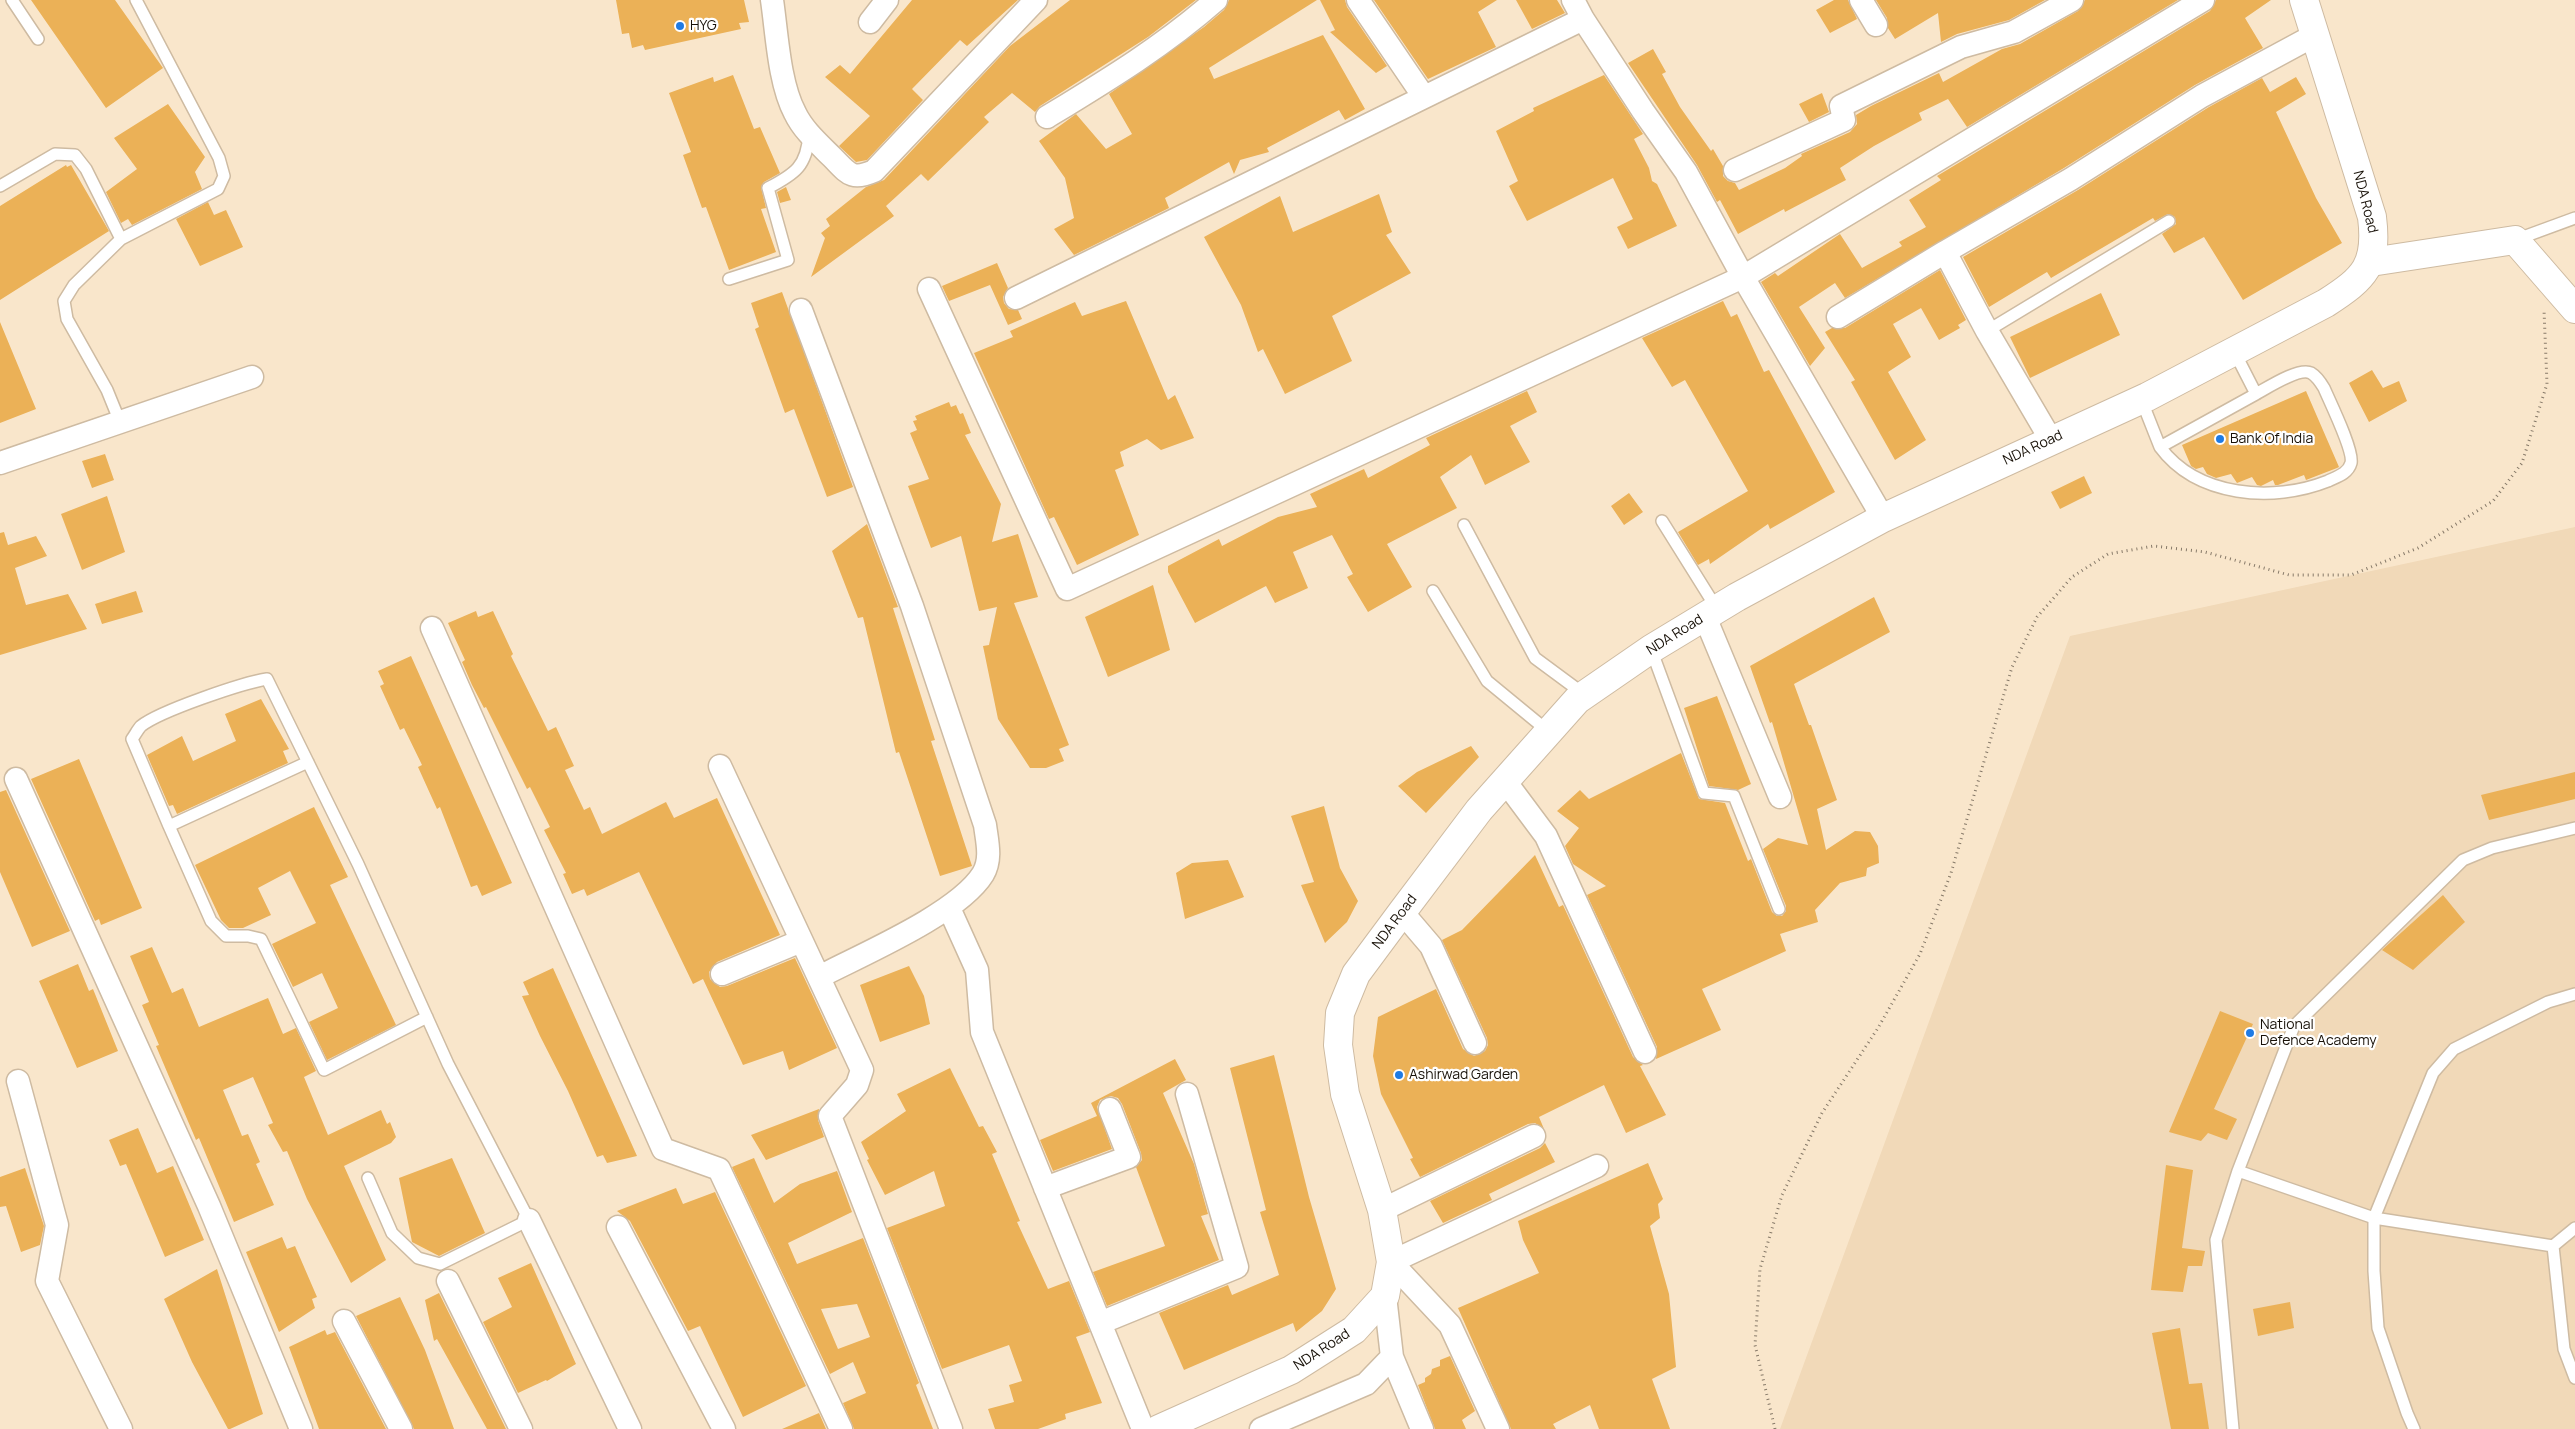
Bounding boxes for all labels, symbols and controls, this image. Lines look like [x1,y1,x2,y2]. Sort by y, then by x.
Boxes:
place label: HYG [690,18,717,34]
marker: HYG [674,20,686,32]
street label: NDA Road [2349,169,2381,235]
street label: NDA Road [2001,427,2065,469]
place label: Bank Of India [2230,431,2313,447]
marker: Bank Of India [2214,433,2226,445]
street label: NDA Road [1644,611,1706,659]
street label: NDA Road [1369,892,1421,952]
place label: National Defence Academy [2260,1017,2377,1050]
marker: National Defence Academy [2244,1027,2256,1039]
place label: Ashirwad Garden [1409,1067,1518,1083]
marker: Ashirwad Garden [1393,1069,1405,1081]
street label: NDA Road [1291,1326,1353,1374]

